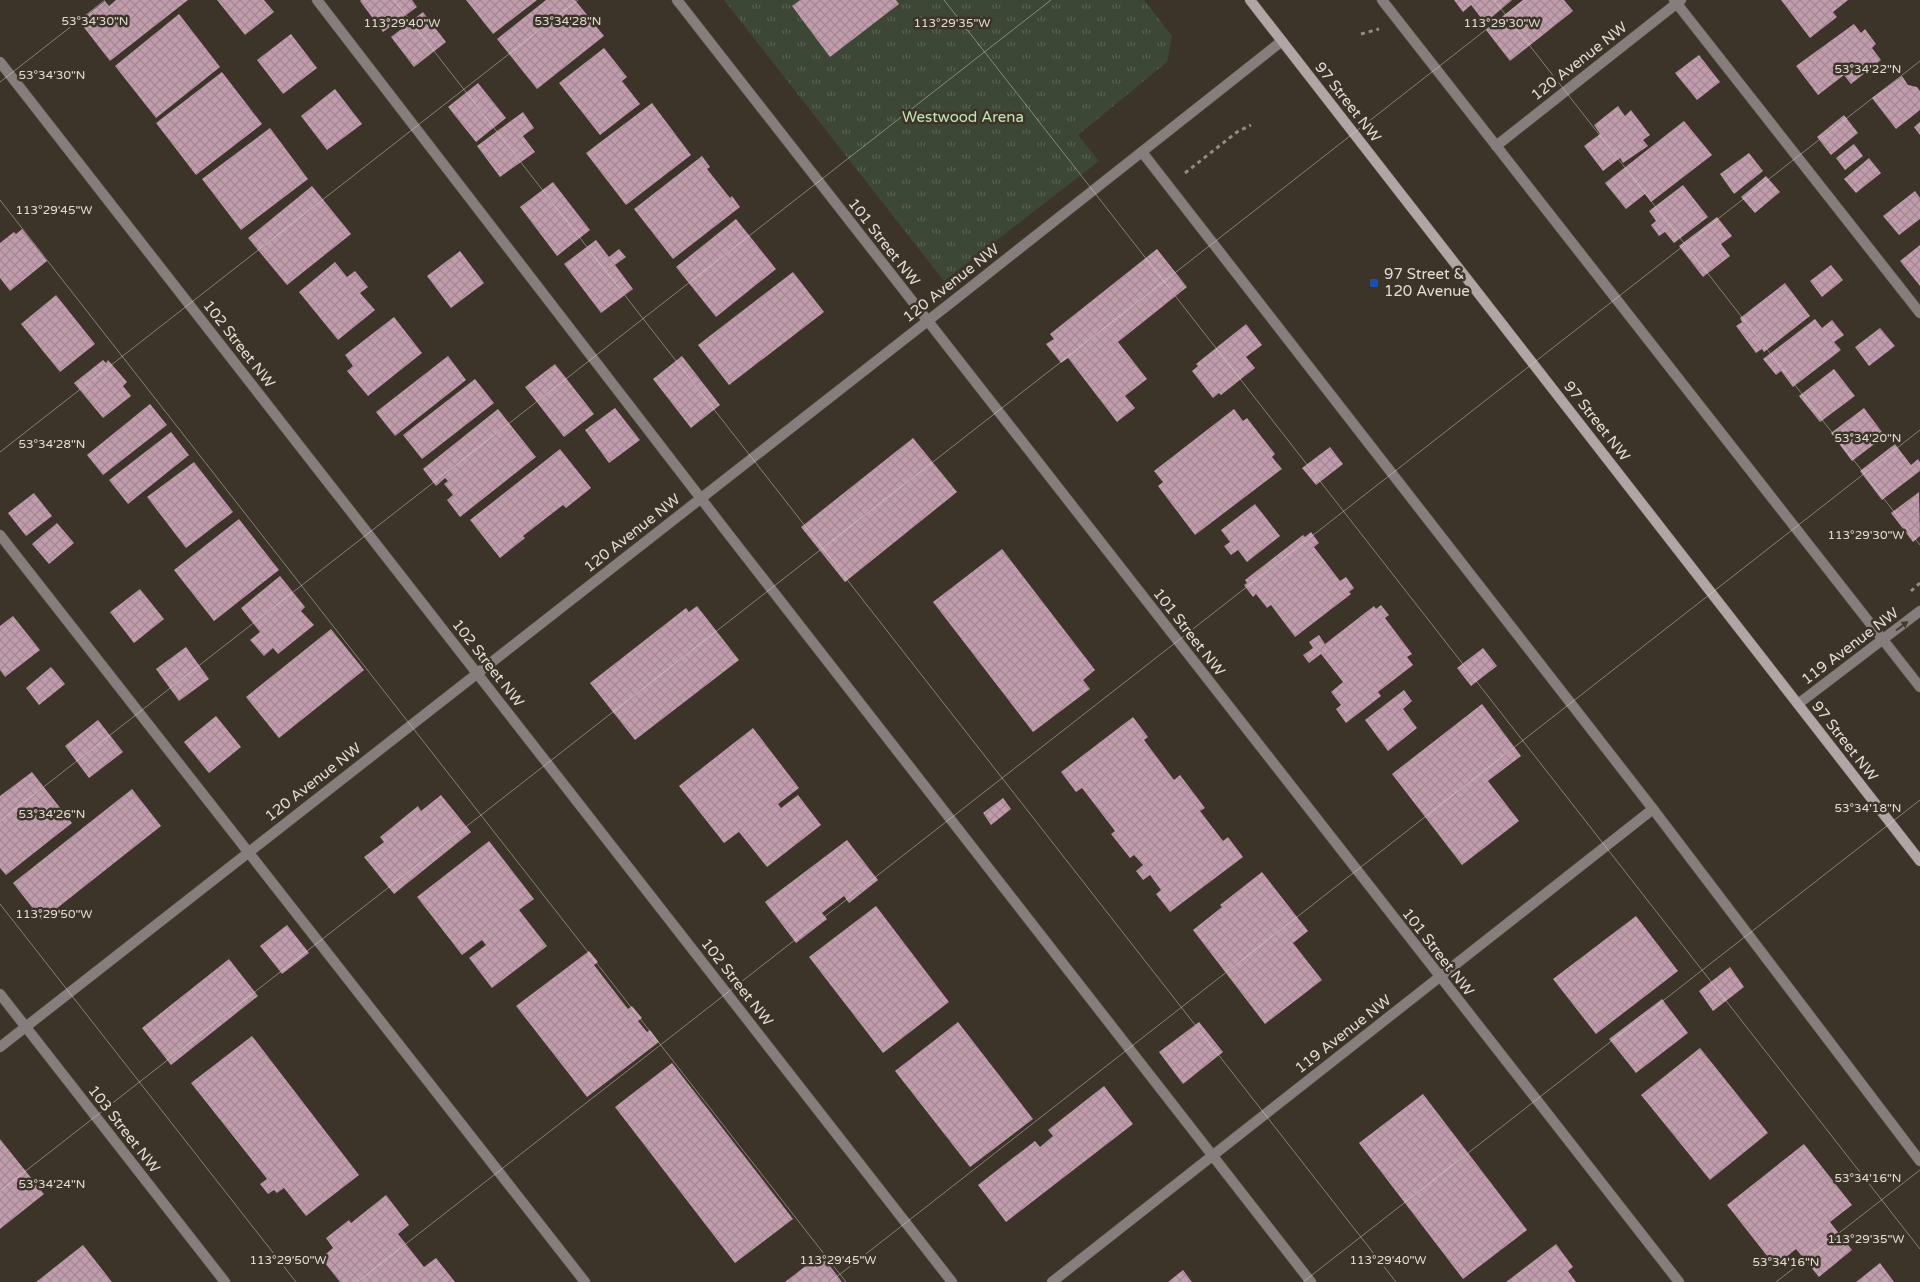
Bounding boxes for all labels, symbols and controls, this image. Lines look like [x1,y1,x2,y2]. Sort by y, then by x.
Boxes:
text: 53°34'30"N [62,14,129,28]
text: 53°34'28"N [535,14,602,28]
text: 113°29'40"W [363,16,441,30]
text: 113°29'35"W [913,16,991,30]
text: 113°29'30"W [1463,16,1541,30]
street label: 120 Avenue NW [1527,18,1631,104]
street label: 97 Street NW [1311,58,1385,146]
text: 53°34'22"N [1835,62,1902,76]
text: 53°34'30"N [19,68,86,82]
park label: Westwood Arena [902,108,1024,126]
street label: 101 Street NW [844,195,924,289]
text: 113°29'45"W [15,203,93,217]
street label: 120 Avenue NW [899,240,1003,326]
place label: 97 Street & 120 Avenue [1384,265,1470,300]
marker: 97 Street & 120 Avenue [1368,277,1380,289]
street label: 102 Street NW [199,297,279,391]
street label: 97 Street NW [1560,377,1634,465]
text: 53°34'20"N [1835,431,1902,445]
text: 53°34'28"N [19,437,86,451]
street label: 120 Avenue NW [580,490,684,576]
text: 113°29'30"W [1827,528,1905,542]
street label: 101 Street NW [1149,585,1229,679]
street label: 119 Avenue NW [1798,604,1902,688]
street label: 102 Street NW [448,616,528,710]
one-way arrow [1895,620,1908,631]
street label: 97 Street NW [1808,697,1882,785]
street label: 120 Avenue NW [261,739,365,825]
text: 53°34'18"N [1835,801,1902,815]
text: 53°34'26"N [19,807,86,821]
street label: 101 Street NW [1398,905,1478,999]
text: 113°29'50"W [15,907,93,921]
street label: 102 Street NW [697,935,777,1029]
street label: 119 Avenue NW [1291,991,1395,1077]
street label: 103 Street NW [84,1082,164,1176]
text: 53°34'16"N [1835,1171,1902,1185]
text: 53°34'24"N [19,1177,86,1191]
text: 113°29'35"W [1827,1232,1905,1246]
text: 113°29'50"W [249,1253,327,1267]
text: 113°29'45"W [799,1253,877,1267]
text: 113°29'40"W [1349,1253,1427,1267]
text: 53°34'16"N [1753,1255,1820,1269]

